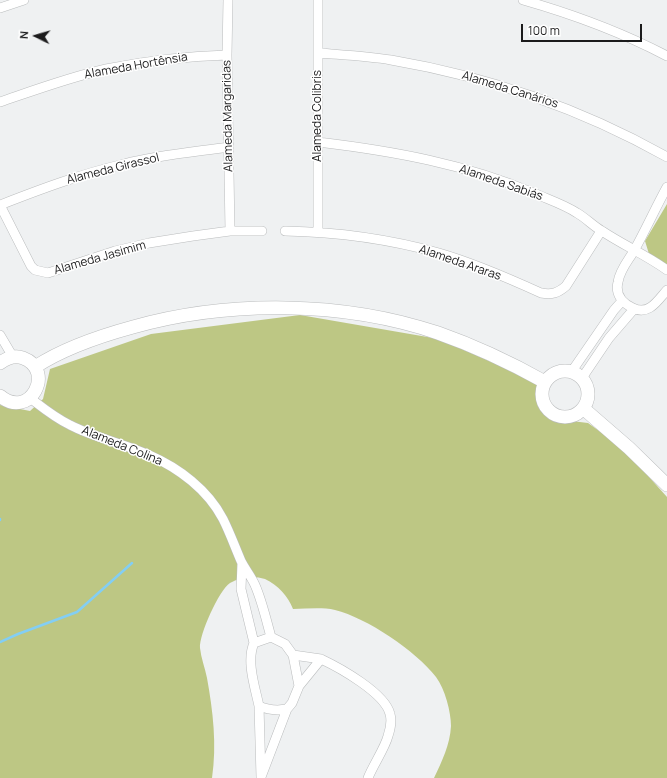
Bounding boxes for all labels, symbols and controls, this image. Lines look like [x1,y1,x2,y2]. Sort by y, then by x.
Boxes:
north arrow [16,16,56,56]
scale bar [523,16,644,42]
text: 100 m [528,22,560,39]
text: N [16,30,31,40]
street label: Alameda Hortênsia [83,50,189,82]
street label: Alameda Margaridas [220,60,236,172]
street label: Alameda Canários [460,69,560,111]
street label: Alameda Colibris [311,70,325,162]
street label: Alameda Girassol [65,151,161,187]
street label: Alameda Sabiás [457,162,545,204]
street label: Alameda Jasimim [52,238,148,278]
street label: Alameda Araras [417,242,503,284]
street label: Alameda Colina [80,423,164,469]

